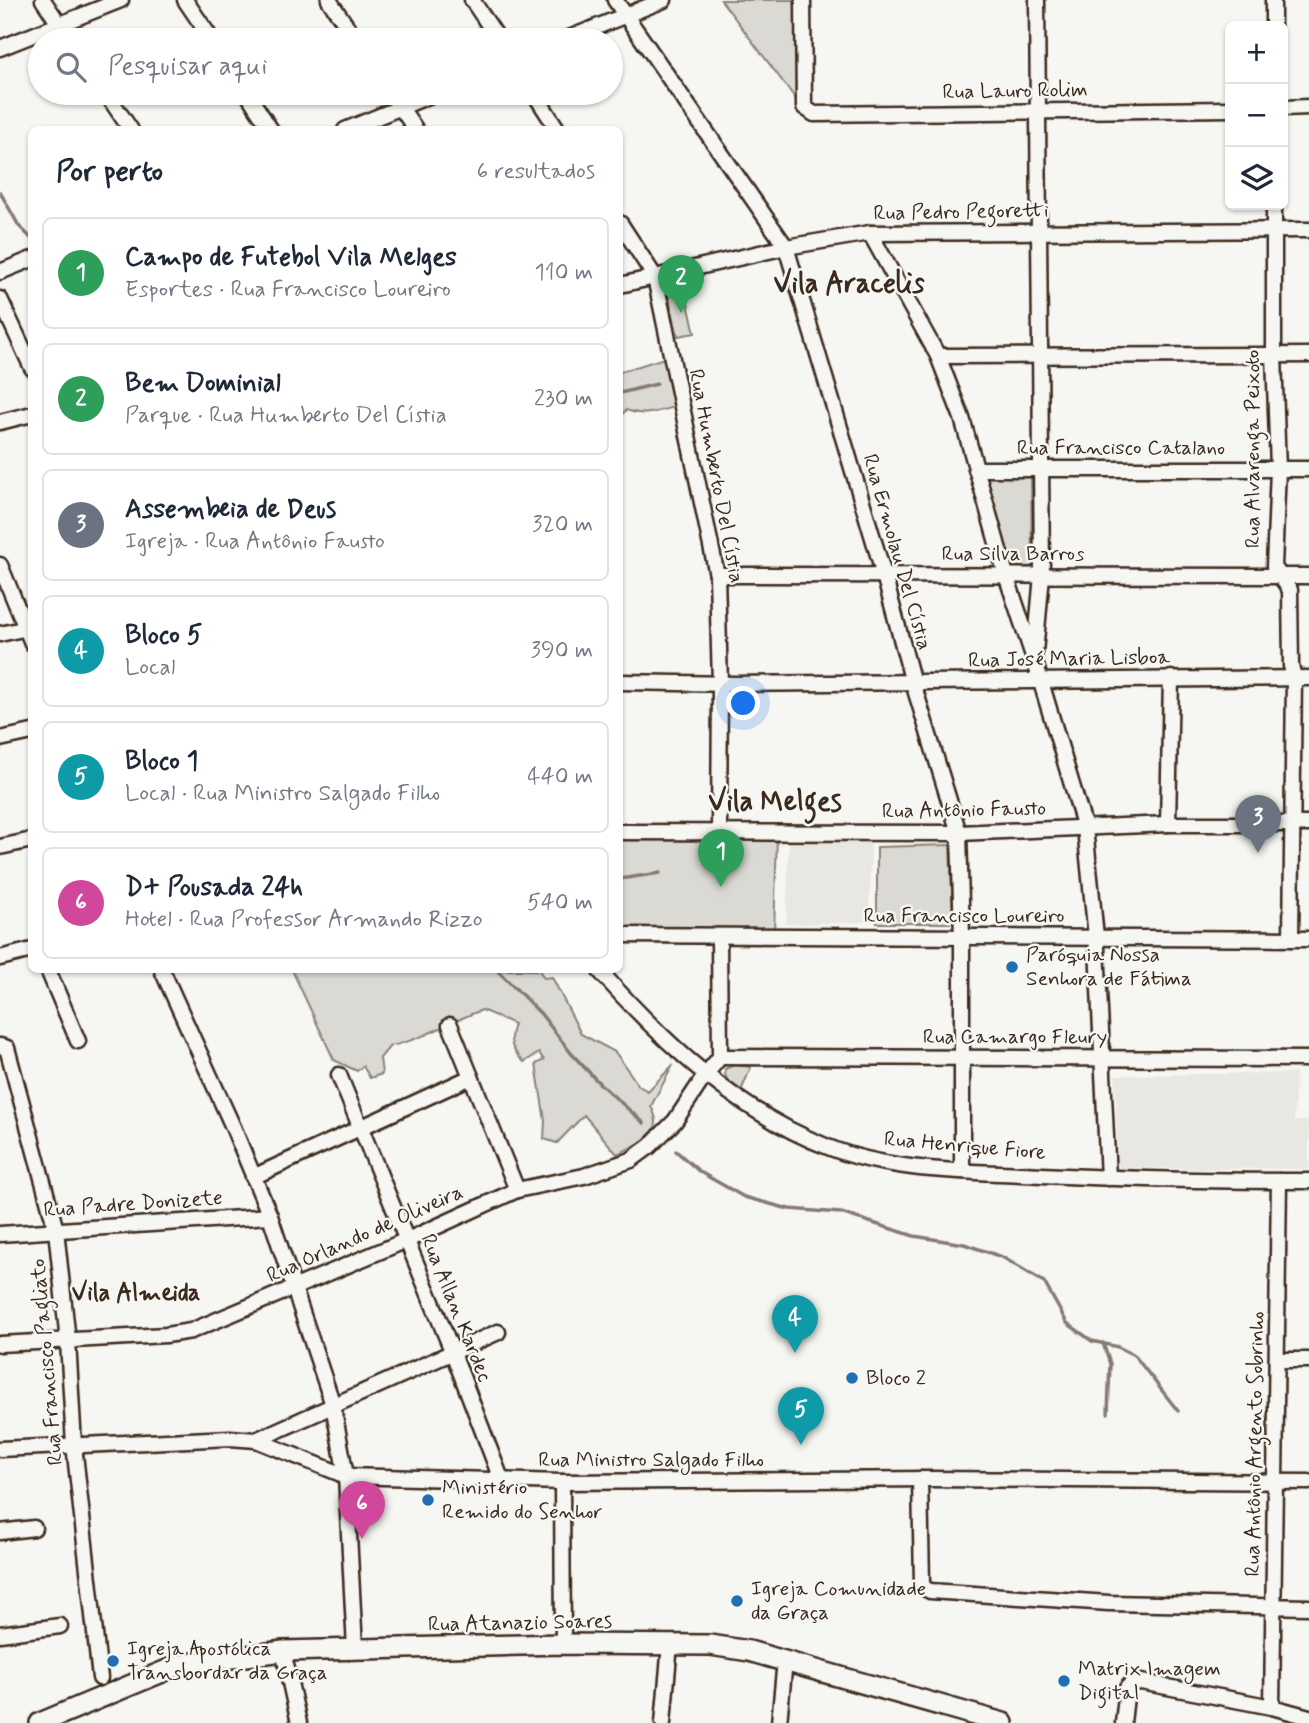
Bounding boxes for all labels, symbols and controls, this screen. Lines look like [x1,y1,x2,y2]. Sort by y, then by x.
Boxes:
map controls [1225,21,1288,210]
button: + [1225,21,1288,84]
search box [28,28,623,105]
icon: search [52,48,90,86]
text: Pesquisar aqui [108,50,267,84]
street label: Rua Lauro Rolim [942,76,1088,106]
button: − [1225,84,1288,147]
button: layers [1225,147,1288,210]
text: Por perto [56,152,163,191]
text: 6 resultados [477,157,595,187]
street label: Rua Pedro Pegoretti [873,196,1049,230]
text: Campo de Futebol Vila Melges [125,241,457,275]
pin: 2 [658,255,704,313]
text: 1 [76,258,86,288]
text: 110 m [534,258,593,288]
district label: Vila Aracelis [773,266,925,303]
text: Esportes · Rua Francisco Loureiro [125,275,451,305]
street label: Rua Alvarenga Peixoto [1239,350,1269,548]
text: Bem Dominial [125,367,281,401]
street label: Rua Humberto Del Cístia [682,367,750,585]
text: 2 [75,384,87,414]
text: 230 m [534,384,593,414]
text: Parque · Rua Humberto Del Cístia [125,401,447,431]
street label: Rua Francisco Catalano [1017,434,1225,462]
street label: Rua Ermolau Del Cístia [856,451,938,653]
text: Assembeia de Deus [125,493,336,527]
text: 3 [76,510,86,540]
text: 320 m [532,510,593,540]
text: Igreja · Rua Antônio Fausto [125,527,385,557]
street label: Rua Silva Barros [942,540,1084,568]
text: Bloco 5 [125,619,202,653]
text: 4 [74,636,88,666]
text: 390 m [531,636,593,666]
street label: Rua José Maria Lisboa [968,643,1171,675]
text: Local [125,653,175,683]
your location [726,686,760,720]
text: Bloco 1 [125,745,198,779]
text: 5 [74,762,88,792]
text: 440 m [527,762,593,792]
text: Local · Rua Ministro Salgado Filho [125,779,440,809]
district label: Vila Melges [708,784,842,824]
street label: Rua Antônio Fausto [882,795,1046,825]
pin: 3 [1235,795,1281,853]
pin: 1 [698,829,744,887]
text: D+ Pousada 24h [125,871,303,905]
text: 6 [75,888,87,918]
text: 540 m [527,888,593,918]
street label: Rua Francisco Loureiro [863,902,1065,930]
text: Hotel · Rua Professor Armando Rizzo [125,905,483,935]
place label: Paróquia Nossa Senhora de Fátima [1026,941,1192,993]
marker: Paróquia Nossa Senhora de Fátima [1004,959,1020,975]
street label: Rua Camargo Fleury [923,1023,1107,1051]
street label: Rua Henrique Fiore [883,1125,1047,1167]
street label: Rua Orlando de Oliveira [262,1178,468,1290]
street label: Rua Padre Donizete [42,1184,224,1224]
street label: Rua Allan Kardec [414,1230,498,1386]
street label: Rua Francisco Pagliato [24,1257,72,1467]
district label: Vila Almeida [72,1278,200,1309]
pin: 4 [772,1295,818,1353]
street label: Rua Antônio Argento Sobrinho [1239,1311,1273,1577]
place label: Bloco 2 [866,1364,926,1392]
marker: Bloco 2 [844,1370,860,1386]
pin: 5 [778,1387,824,1445]
street label: Rua Ministro Salgado Filho [538,1446,764,1475]
place label: Ministério Remido do Senhor [442,1474,603,1526]
pin: 6 [339,1481,385,1539]
marker: Ministério Remido do Senhor [420,1492,436,1508]
place label: Igreja Comunidade da Graça [751,1575,926,1627]
marker: Igreja Comunidade da Graça [729,1593,745,1609]
street label: Rua Atanazio Soares [428,1607,612,1639]
place label: Igreja Apostólica Transbordar da Graça [127,1635,327,1687]
marker: Igreja Apostólica Transbordar da Graça [105,1653,121,1669]
place label: Matrix Imagem Digital [1078,1655,1221,1709]
marker: Matrix Imagem Digital [1056,1673,1072,1689]

